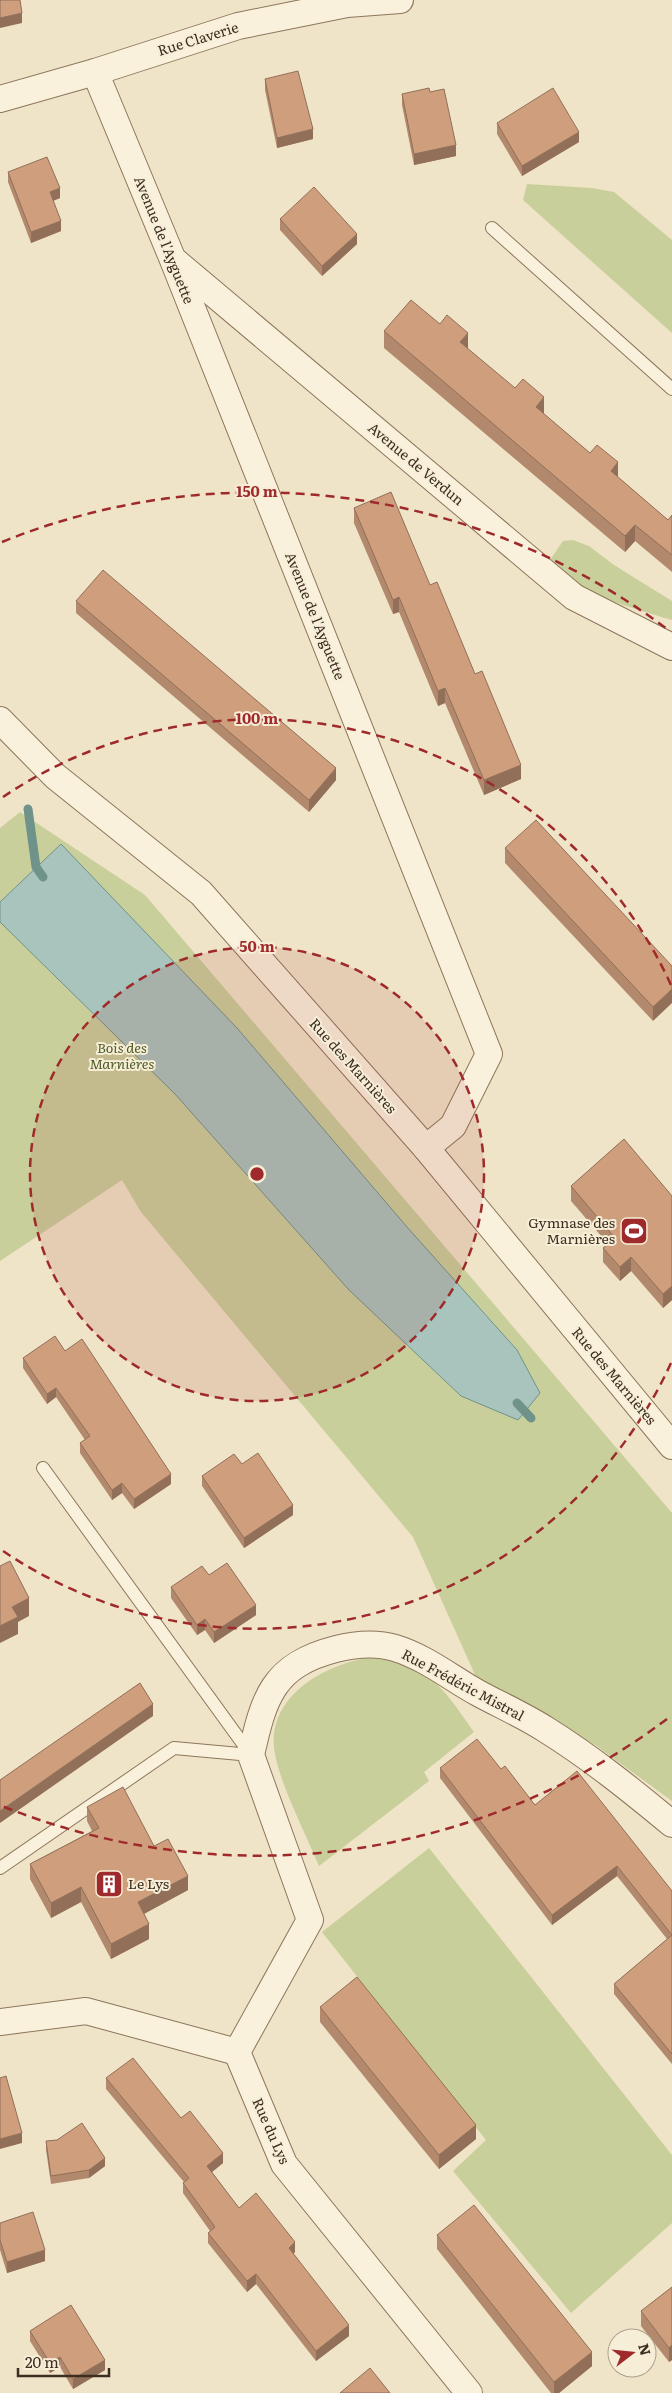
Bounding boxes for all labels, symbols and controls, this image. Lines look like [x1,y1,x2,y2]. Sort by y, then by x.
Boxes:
street label: Rue Claverie [155,16,241,60]
street label: Avenue de l'Ayguette [130,173,200,307]
street label: Avenue de Verdun [364,417,469,509]
text: 150 m [236,479,278,502]
street label: Avenue de l'Ayguette [281,549,351,683]
text: 100 m [236,706,278,729]
text: 50 m [239,934,275,957]
street label: Rue des Marnières [306,1013,402,1117]
park label: Bois des Marnières [89,1037,155,1073]
centre of rings [248,1165,266,1183]
place label: Gymnase des Marnières [528,1212,615,1248]
sports icon: Gymnase des Marnières [619,1216,649,1246]
street label: Rue des Marnières [568,1322,662,1428]
street label: Rue Frédéric Mistral [399,1643,529,1725]
building icon: Le Lys [94,1869,124,1899]
place label: Le Lys [128,1873,169,1893]
street label: Rue du Lys [248,2094,295,2167]
north arrow [607,2328,657,2378]
text: N [634,2341,657,2358]
scale bar [18,2346,109,2378]
text: 20 m [25,2350,59,2373]

